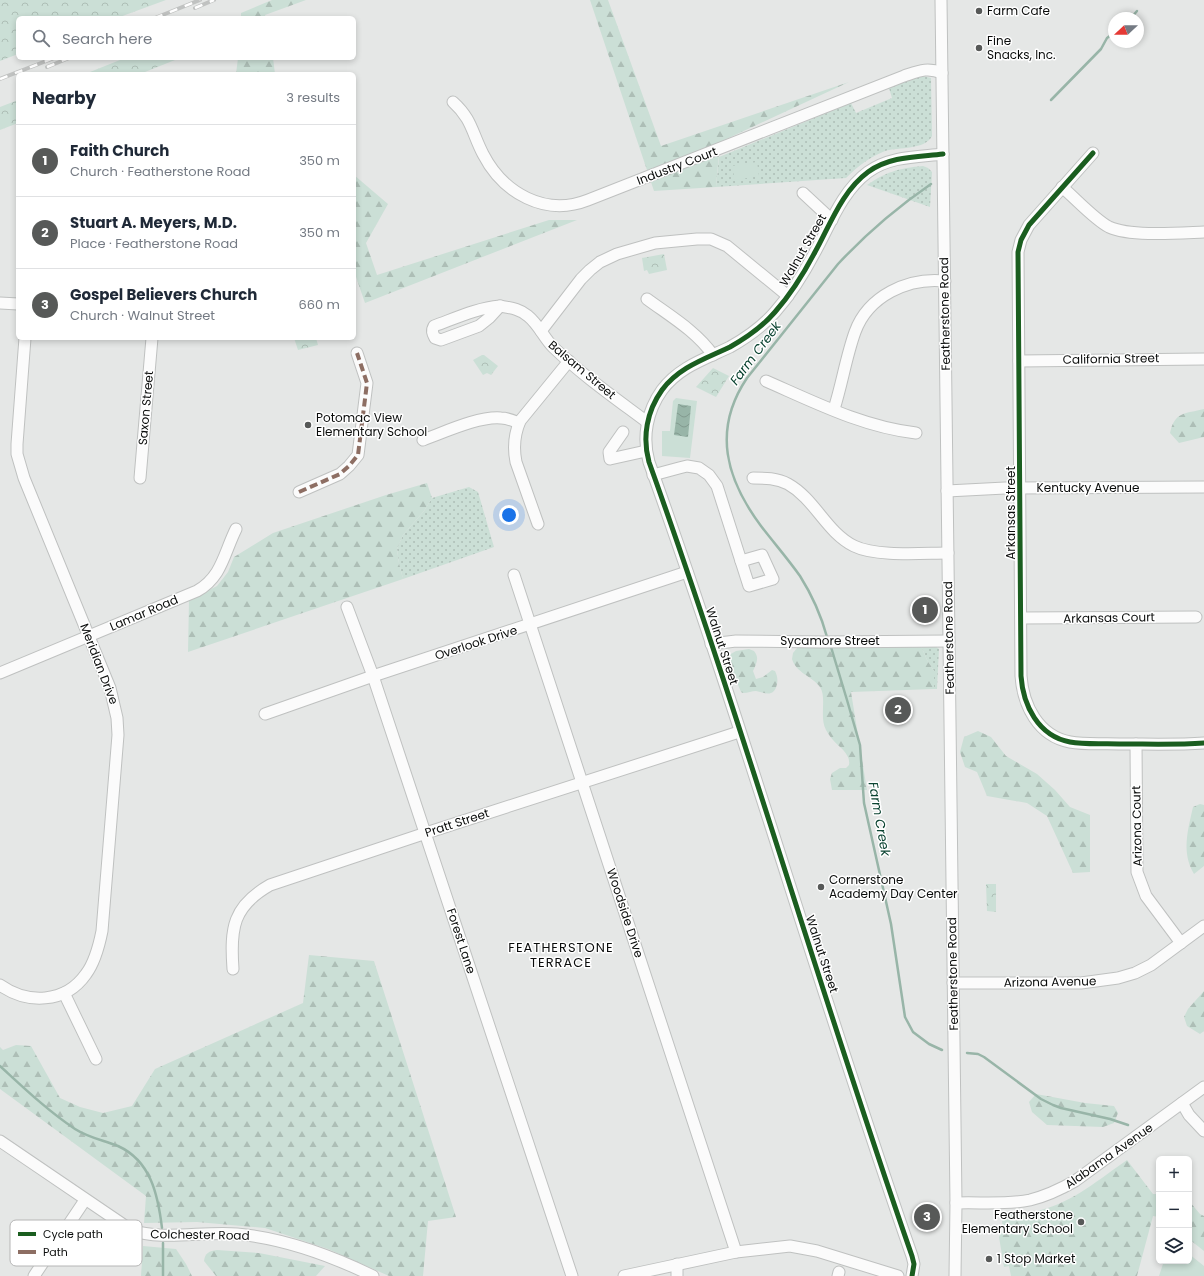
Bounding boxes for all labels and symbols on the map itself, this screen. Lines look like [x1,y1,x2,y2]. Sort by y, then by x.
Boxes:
place label: Farm Cafe [987,2,1050,19]
marker: Farm Cafe [974,6,984,16]
north arrow [1108,12,1144,48]
place label: Fine Snacks, Inc. [987,32,1056,63]
marker: Fine Snacks, Inc. [974,43,984,53]
street label: Industry Court [634,142,720,189]
street label: Walnut Street [775,210,830,289]
street label: Featherstone Road [935,257,954,371]
water label: Farm Creek [725,317,786,389]
street label: Balsam Street [545,336,620,403]
street label: California Street [1063,349,1159,368]
street label: Saxon Street [134,370,157,446]
place label: Potomac View Elementary School [316,409,427,440]
marker: Potomac View Elementary School [303,420,313,430]
street label: Arkansas Street [1002,466,1019,560]
street label: Kentucky Avenue [1037,479,1139,496]
your location [499,505,519,525]
street label: Featherstone Road [939,581,958,695]
street label: Lamar Road [107,591,181,635]
pin: 1 [912,595,938,625]
street label: Walnut Street [702,605,743,687]
street label: Arkansas Court [1063,608,1155,627]
street label: Meridian Drive [76,621,123,707]
street label: Overlook Drive [432,621,519,664]
street label: Sycamore Street [780,632,880,649]
pin: 2 [885,695,911,725]
water label: Farm Creek [864,780,896,859]
street label: Arizona Court [1127,785,1146,867]
street label: Pratt Street [423,804,491,841]
street label: Woodside Drive [603,866,648,960]
place label: Cornerstone Academy Day Center [829,871,958,902]
marker: Cornerstone Academy Day Center [816,882,826,892]
street label: Forest Lane [443,906,480,976]
street label: Walnut Street [802,913,843,995]
street label: Featherstone Road [943,917,962,1031]
district label: FEATHERSTONE TERRACE [508,938,614,972]
street label: Arizona Avenue [1003,972,1096,991]
street label: Alabama Avenue [1061,1119,1156,1192]
pin: 3 [914,1202,940,1232]
place label: Featherstone Elementary School [962,1206,1073,1237]
marker: Featherstone Elementary School [1076,1217,1086,1227]
legend [10,1220,142,1266]
street label: Colchester Road [150,1225,250,1244]
text: Cycle path [43,1226,103,1242]
text: Path [43,1244,68,1260]
place label: 1 Stop Market [997,1250,1075,1267]
marker: 1 Stop Market [984,1254,994,1264]

